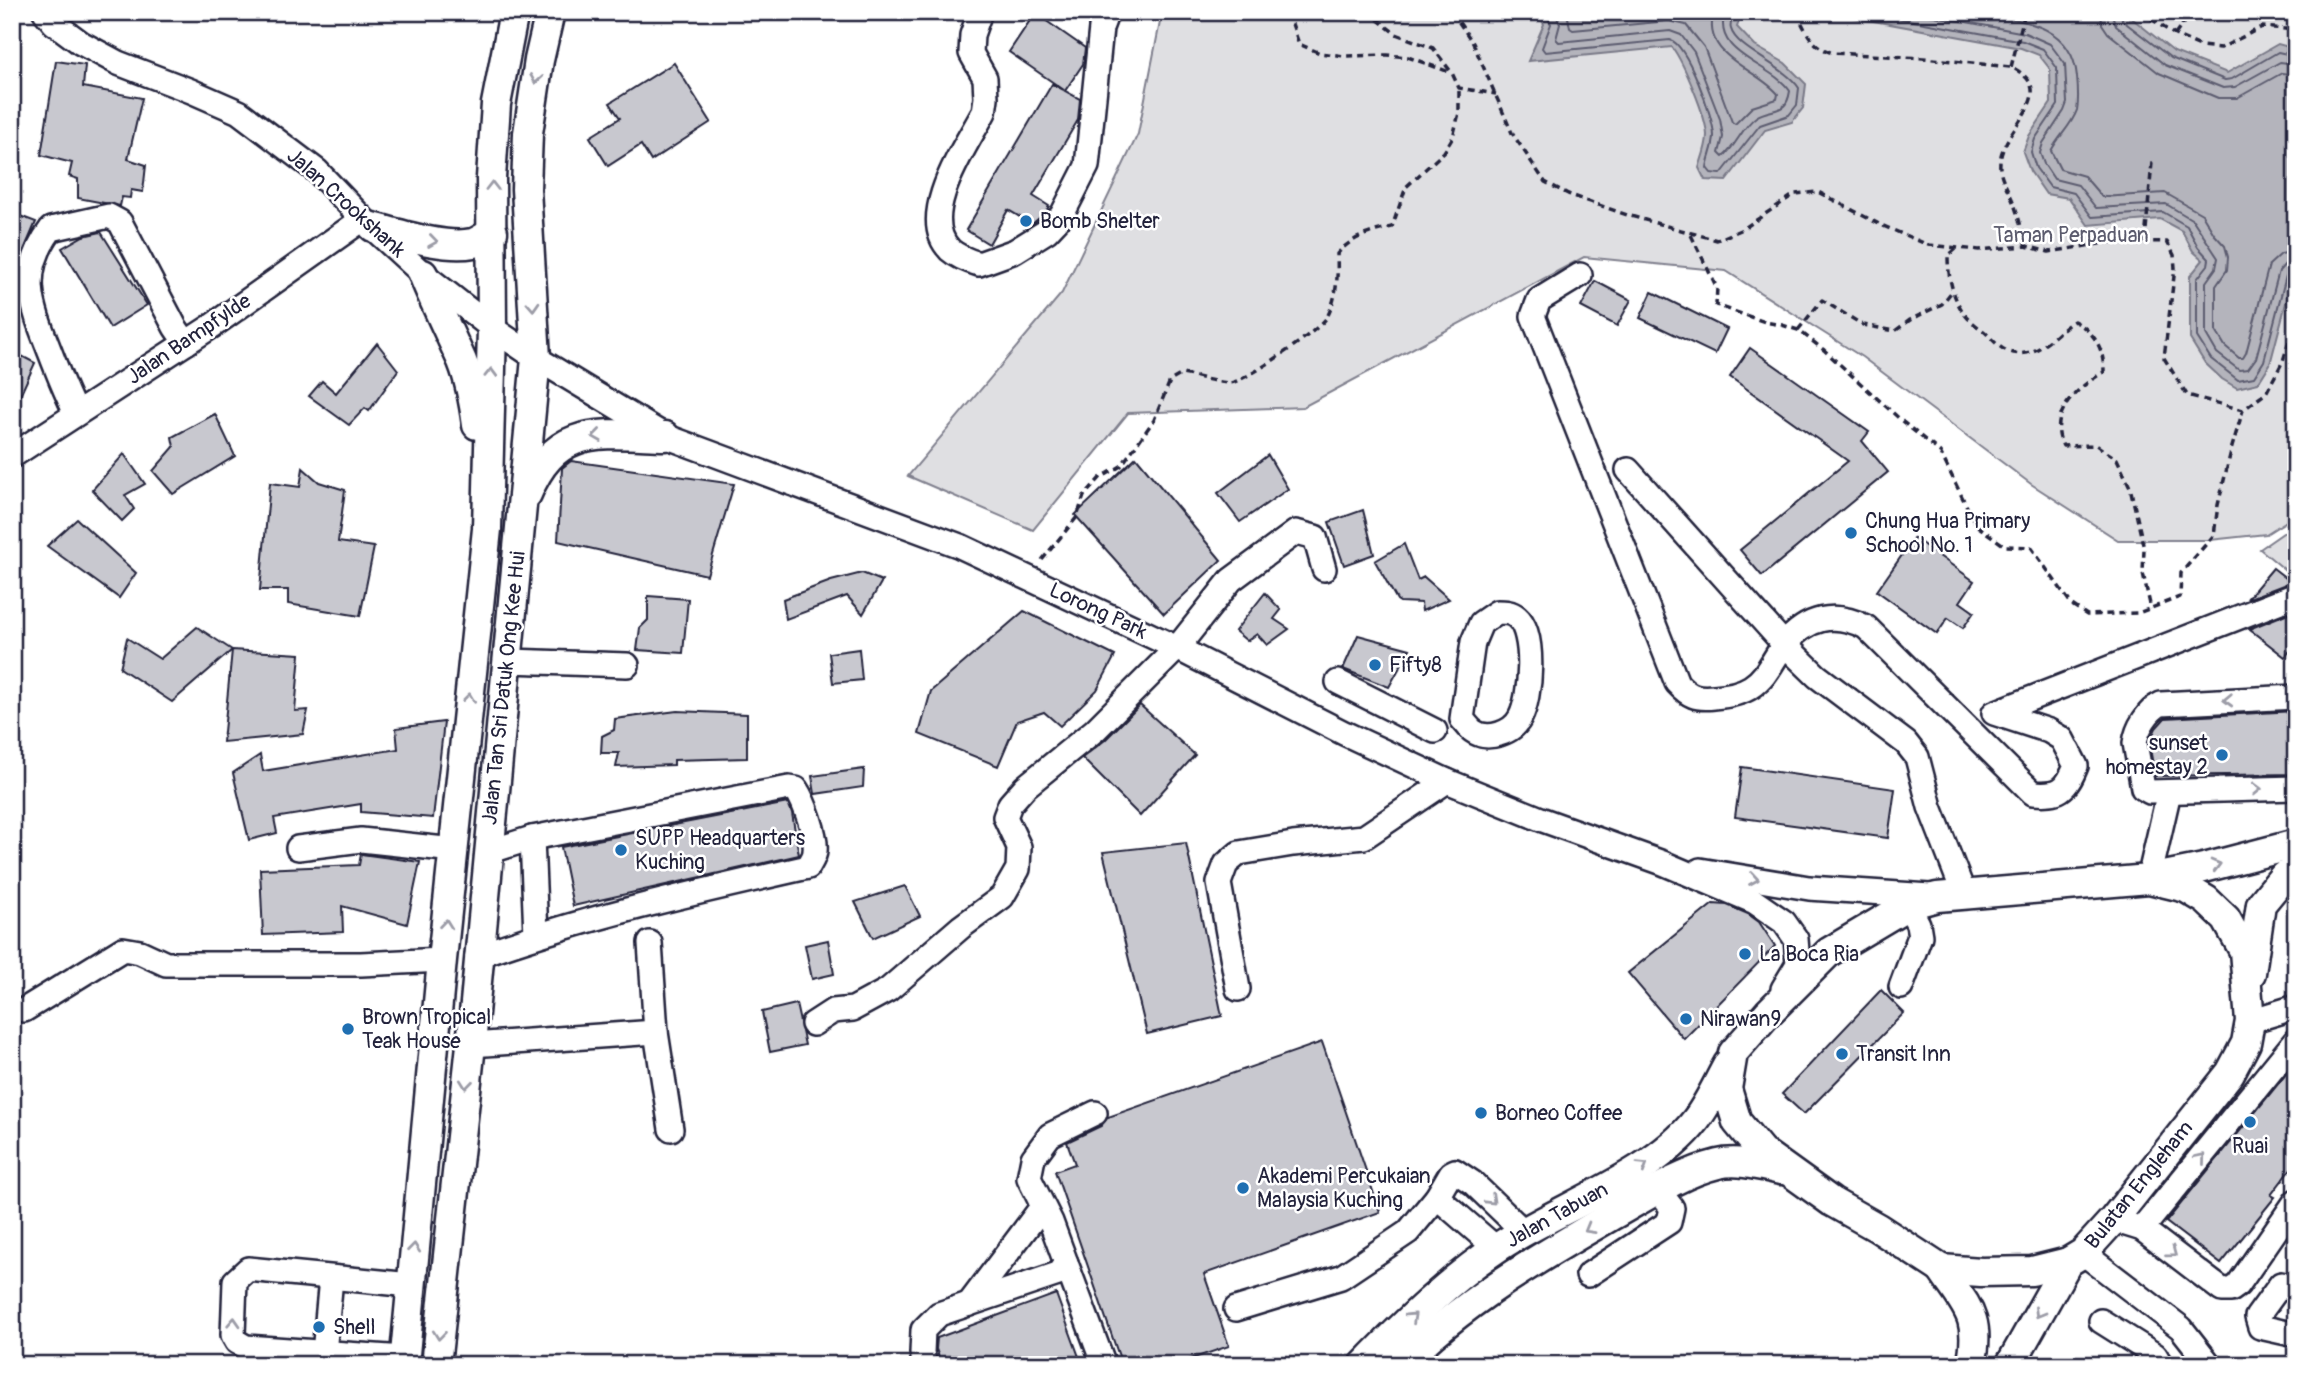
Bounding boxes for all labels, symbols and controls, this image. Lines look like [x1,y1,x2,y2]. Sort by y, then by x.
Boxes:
one-way arrow [529,73,544,85]
street label: Jalan Crookshank [281,143,411,264]
one-way arrow [484,180,500,191]
place label: Bomb Shelter [1040,208,1160,235]
marker: Bomb Shelter [1018,213,1034,229]
park label: Taman Perpaduan [1993,222,2149,249]
one-way arrow [428,233,439,248]
street label: Jalan Bampfylde [122,287,257,390]
one-way arrow [525,300,540,311]
one-way arrow [483,367,498,378]
one-way arrow [591,428,603,443]
place label: Chung Hua Primary School No. 1 [1865,508,2030,559]
marker: Chung Hua Primary School No. 1 [1843,525,1859,541]
street label: Jalan Tan Sri Datuk Ong Kee Hui [476,550,532,826]
street label: Lorong Park [1045,577,1152,646]
place label: Fifty8 [1389,652,1442,679]
marker: Fifty8 [1367,657,1383,673]
one-way arrow [462,692,477,704]
one-way arrow [2222,693,2233,708]
place label: sunset homestay 2 [2106,730,2209,781]
marker: sunset homestay 2 [2214,747,2230,763]
one-way arrow [2252,782,2263,797]
place label: SUPP Headquarters Kuching [635,825,806,876]
marker: SUPP Headquarters Kuching [613,842,629,858]
one-way arrow [2210,859,2222,873]
one-way arrow [1748,871,1760,886]
one-way arrow [439,918,454,930]
place label: La Boca Ria [1759,941,1859,968]
marker: La Boca Ria [1737,946,1753,962]
place label: Brown Tropical Teak House [362,1004,491,1055]
place label: Nirawan9 [1700,1006,1781,1033]
marker: Nirawan9 [1678,1011,1694,1027]
marker: Brown Tropical Teak House [340,1021,356,1037]
place label: Transit Inn [1856,1041,1951,1068]
marker: Transit Inn [1834,1046,1850,1062]
one-way arrow [459,1078,474,1090]
place label: Borneo Coffee [1495,1100,1623,1127]
marker: Borneo Coffee [1473,1105,1489,1121]
marker: Ruai [2242,1114,2258,1130]
street label: Bulatan Engleham [2079,1115,2199,1255]
place label: Ruai [2232,1133,2268,1160]
one-way arrow [2193,1153,2205,1166]
one-way arrow [1635,1162,1648,1175]
place label: Akademi Percukaian Malaysia Kuching [1257,1163,1431,1214]
street label: Jalan Tabuan [1501,1176,1613,1254]
marker: Akademi Percukaian Malaysia Kuching [1235,1180,1251,1196]
one-way arrow [1482,1191,1495,1204]
one-way arrow [1583,1221,1596,1234]
one-way arrow [407,1242,422,1254]
one-way arrow [2165,1244,2177,1257]
one-way arrow [2034,1306,2047,1319]
one-way arrow [1404,1313,1417,1325]
place label: Shell [333,1314,375,1341]
one-way arrow [226,1316,241,1327]
marker: Shell [311,1319,327,1335]
one-way arrow [432,1329,447,1341]

